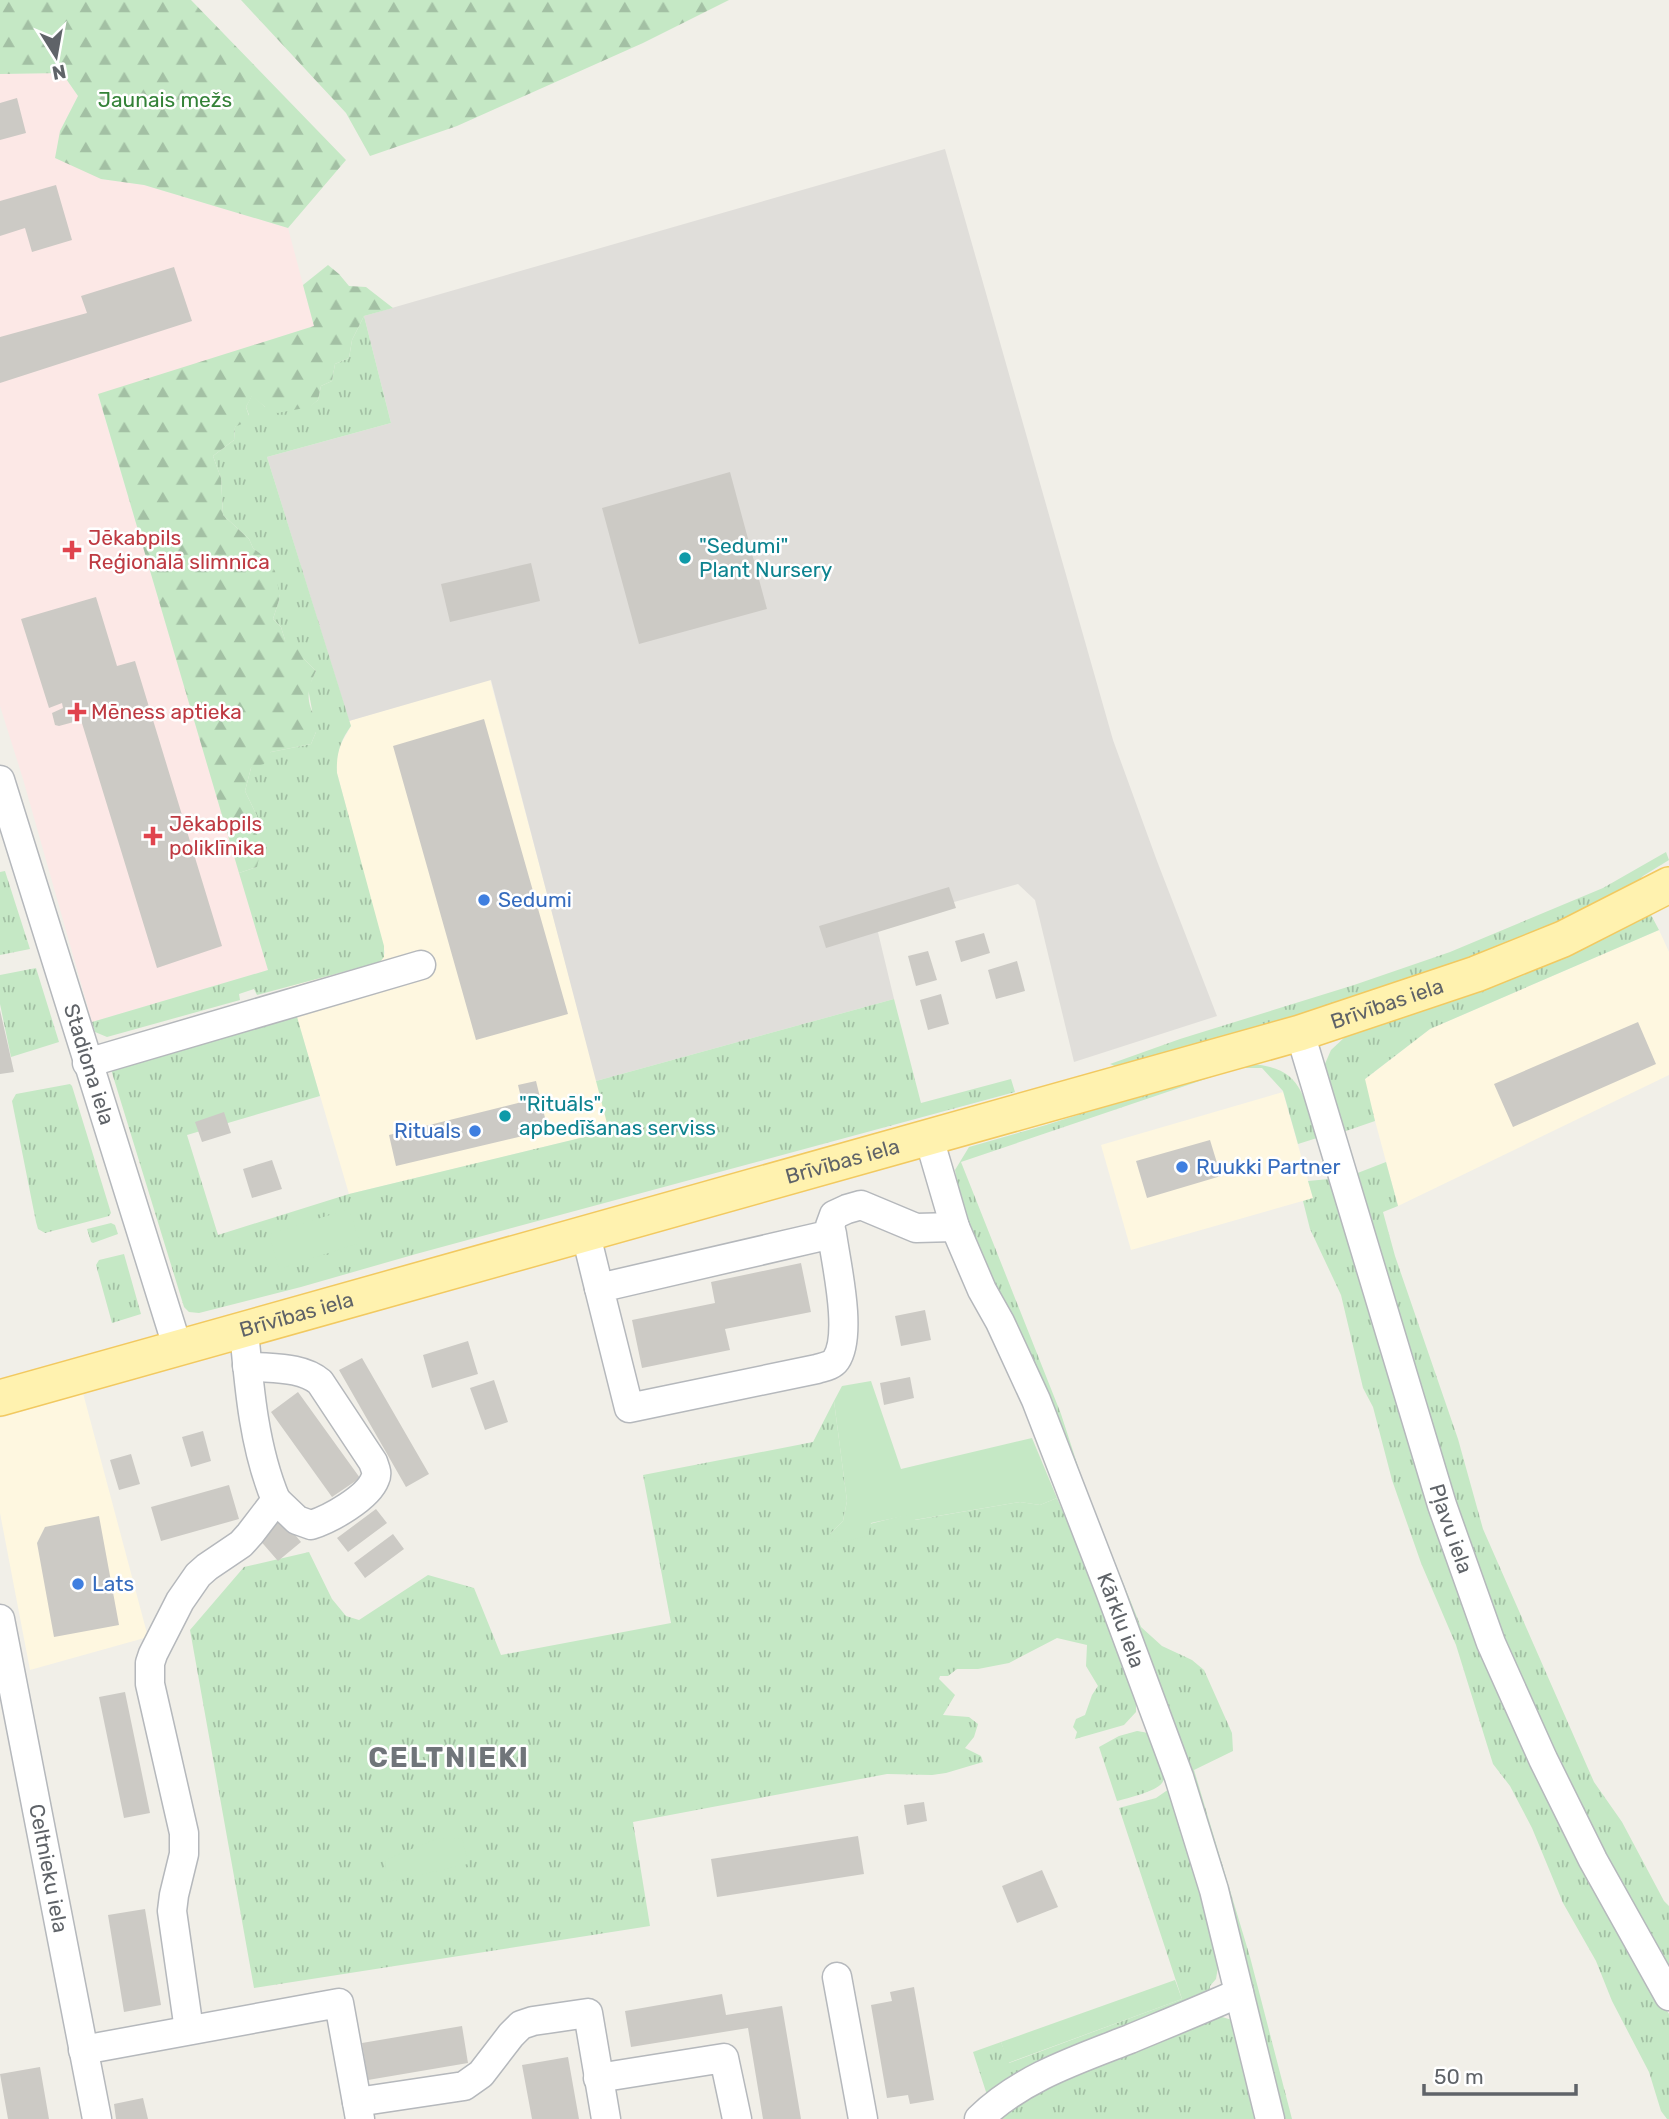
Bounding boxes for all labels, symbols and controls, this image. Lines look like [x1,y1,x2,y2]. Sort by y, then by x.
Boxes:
north arrow [21,21,91,91]
text: N [50,60,68,85]
park label: Jaunais mežs [98,87,232,112]
place label: Jēkabpils Reģionālā slimnīca [88,525,270,574]
place label: "Sedumi" Plant Nursery [699,533,833,582]
marker: Jēkabpils Reģionālā slimnīca [62,540,82,560]
marker: "Sedumi" Plant Nursery [677,550,693,566]
place label: Mēness aptieka [91,699,242,724]
marker: Mēness aptieka [69,704,85,720]
place label: Jēkabpils poliklīnika [169,811,265,860]
marker: Jēkabpils poliklīnika [143,826,163,846]
place label: Sedumi [498,887,572,912]
marker: Sedumi [476,892,492,908]
street label: Brīvības iela [1327,973,1446,1034]
street label: Stadiona iela [59,1001,120,1128]
place label: "Rituāls", apbedīšanas serviss [519,1091,716,1140]
marker: "Rituāls", apbedīšanas serviss [497,1108,513,1124]
place label: Rituals [394,1118,461,1143]
marker: Rituals [467,1123,483,1139]
street label: Brīvības iela [782,1133,902,1189]
place label: Ruukki Partner [1196,1154,1340,1179]
marker: Ruukki Partner [1174,1159,1190,1175]
street label: Brīvības iela [236,1286,356,1342]
street label: Pļavu iela [1424,1481,1478,1576]
street label: Kārklu iela [1092,1569,1150,1671]
place label: Lats [92,1571,134,1596]
marker: Lats [70,1576,86,1592]
district label: CELTNIEKI [368,1741,530,1774]
street label: Celtnieku iela [24,1802,74,1935]
scale bar [1424,2052,1576,2096]
text: 50 m [1434,2064,1484,2089]

